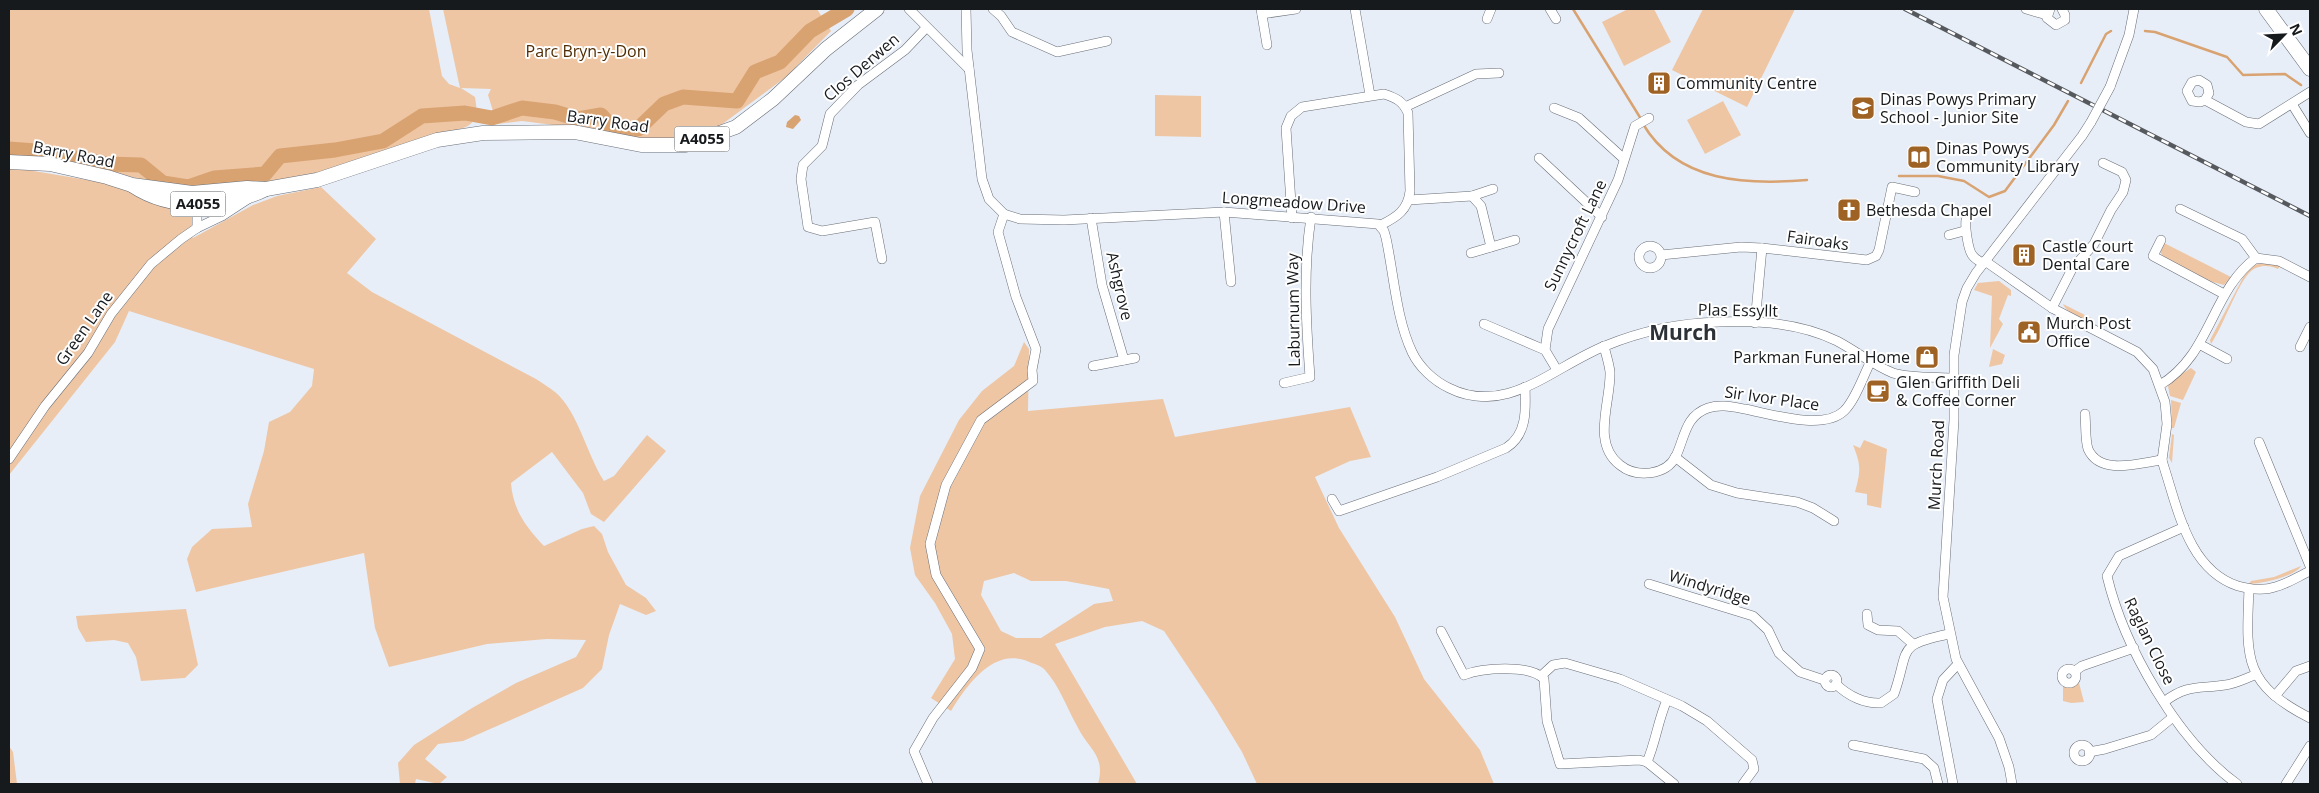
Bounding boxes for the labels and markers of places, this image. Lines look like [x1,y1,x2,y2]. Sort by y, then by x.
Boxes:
building icon: Community Centre [1646,70,1672,96]
place label: Community Centre [1676,72,1817,94]
place label: Dinas Powys Primary School - Junior Site [1880,88,2037,128]
school or university icon: Dinas Powys Primary School - Junior Site [1850,95,1876,121]
place label: Dinas Powys Community Library [1936,137,2080,177]
library icon: Dinas Powys Community Library [1906,144,1932,170]
church icon: Bethesda Chapel [1836,197,1862,223]
place label: Bethesda Chapel [1866,199,1992,221]
place label: Castle Court Dental Care [2042,235,2134,275]
building icon: Castle Court Dental Care [2011,242,2037,268]
place label: Murch Post Office [2046,312,2131,352]
public building icon: Murch Post Office [2016,319,2042,345]
shop icon: Parkman Funeral Home [1914,344,1940,370]
place label: Parkman Funeral Home [1733,346,1910,368]
place label: Glen Griffith Deli & Coffee Corner [1896,371,2020,411]
cafe icon: Glen Griffith Deli & Coffee Corner [1865,378,1891,404]

